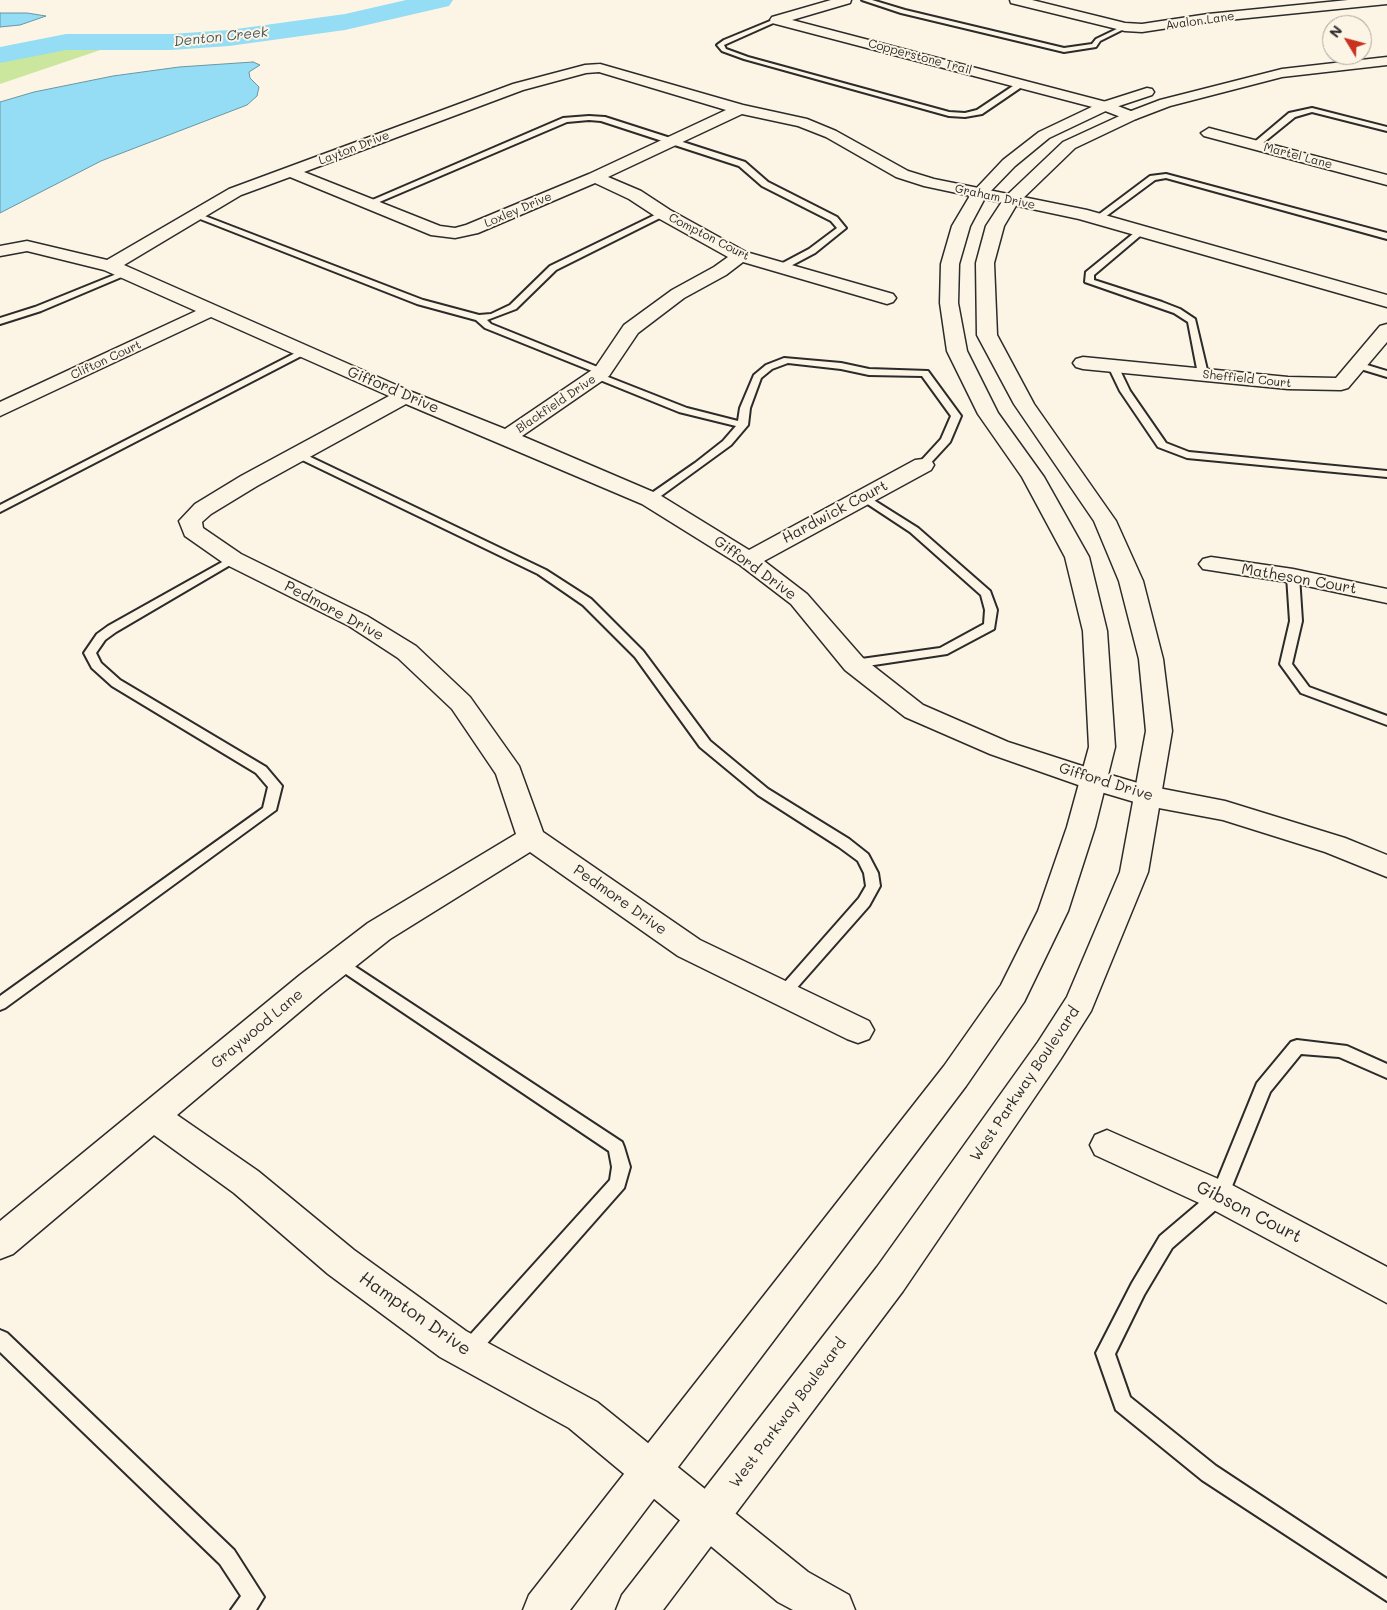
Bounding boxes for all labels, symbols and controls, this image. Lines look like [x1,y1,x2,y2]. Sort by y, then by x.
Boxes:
street label: Avalon Lane [1165,9,1235,33]
north arrow [1322,15,1372,65]
text: N [1325,21,1346,41]
water label: Denton Creek [173,24,269,50]
street label: Copperstone Trail [866,36,974,78]
street label: Layton Drive [317,128,391,168]
street label: Martel Lane [1262,140,1334,172]
street label: Graham Drive [954,181,1036,213]
street label: Loxley Drive [482,189,554,231]
street label: Compton Court [666,210,752,264]
street label: Clifton Court [68,337,144,383]
street label: Gifford Drive [344,363,442,417]
street label: Sheffield Court [1202,367,1292,391]
street label: Blackfield Drive [513,372,599,436]
street label: Hardwick Court [779,477,891,547]
street label: Gifford Drive [710,532,800,604]
street label: Matheson Court [1240,560,1358,598]
street label: Pedmore Drive [281,577,387,645]
street label: Gifford Drive [1057,759,1155,805]
street label: Pedmore Drive [570,861,670,939]
street label: Graywood Lane [207,985,307,1073]
street label: West Parkway Boulevard [966,1003,1084,1165]
street label: Gibson Court [1193,1176,1305,1248]
street label: Hampton Drive [355,1267,475,1361]
street label: West Parkway Boulevard [726,1335,850,1491]

